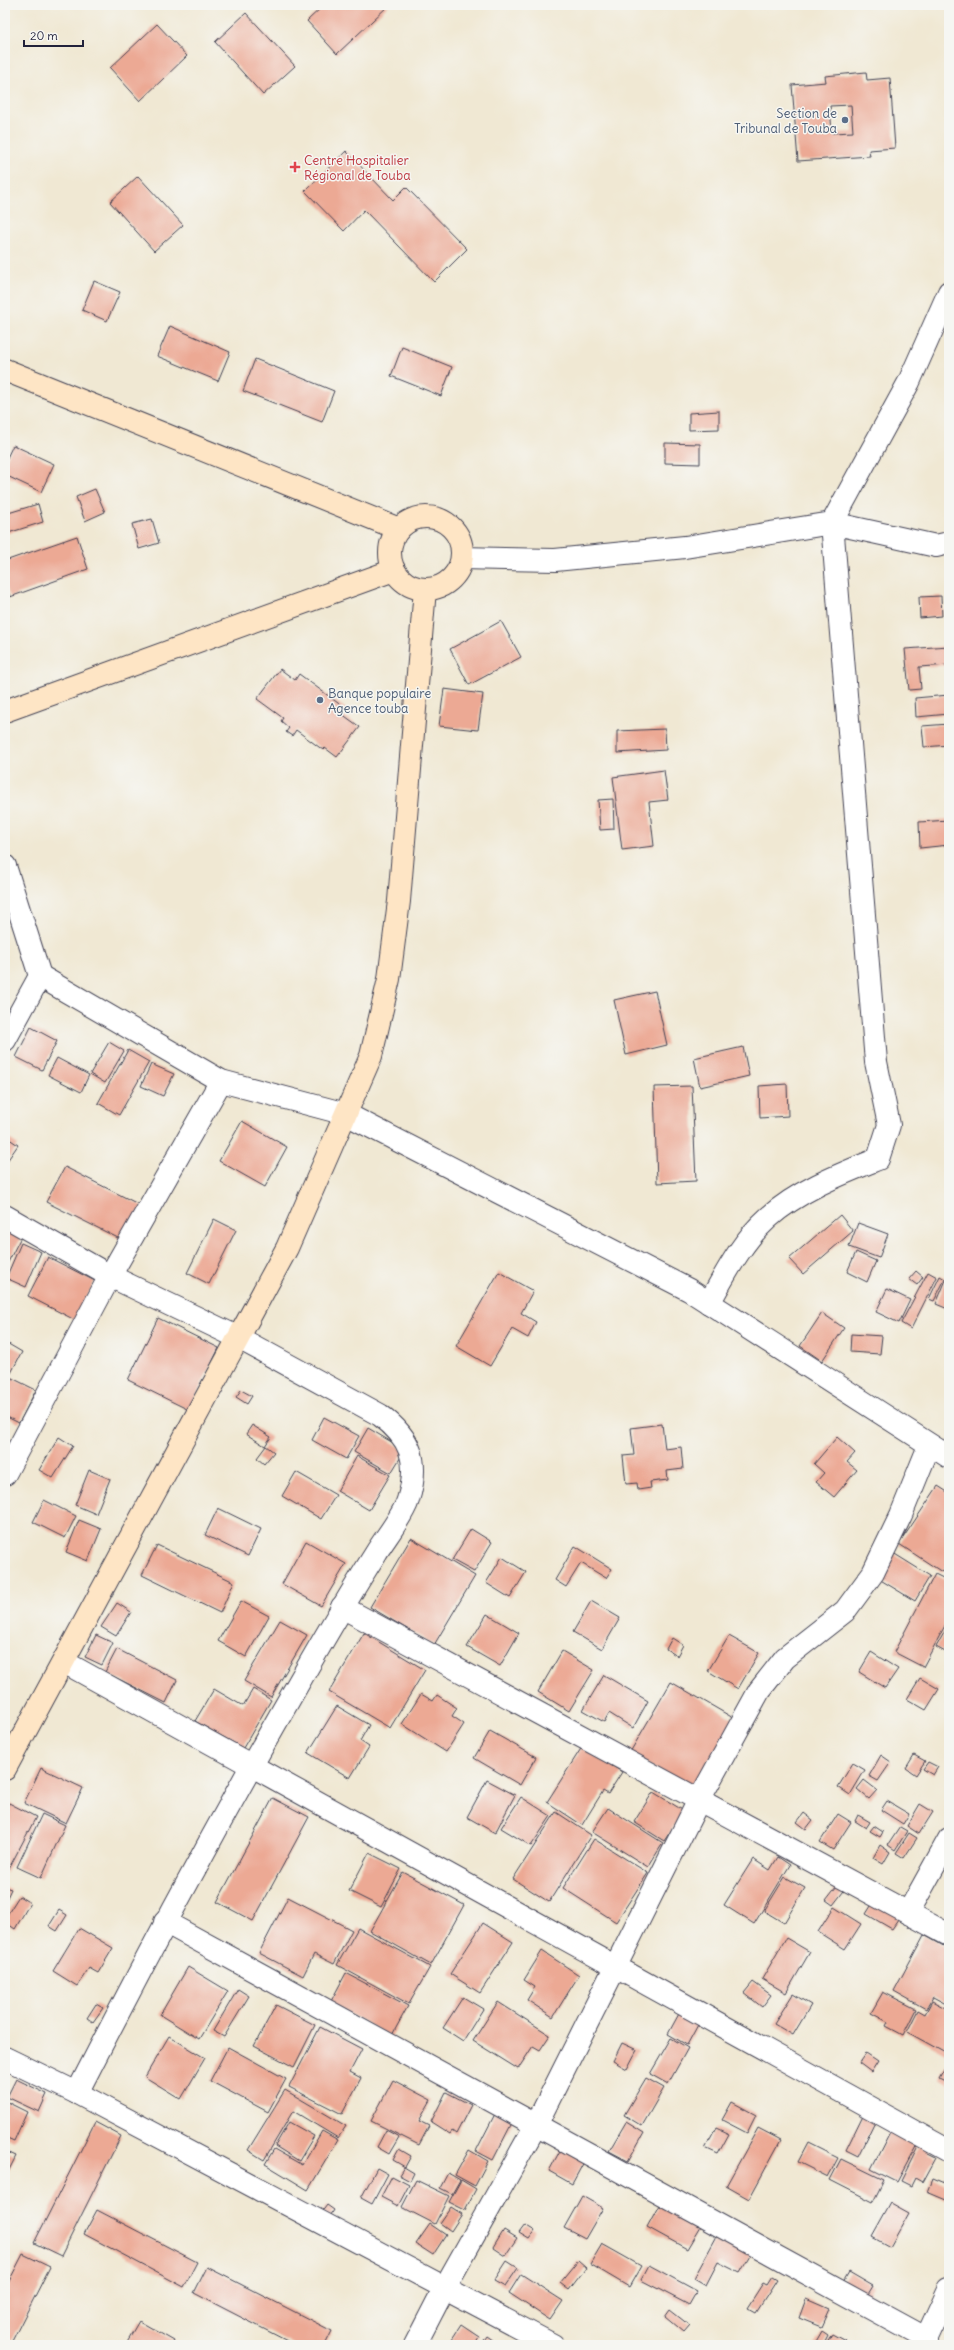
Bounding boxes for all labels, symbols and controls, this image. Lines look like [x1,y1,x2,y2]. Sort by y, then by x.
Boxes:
scale bar [24,22,83,48]
text: 20 m [30,28,58,43]
place label: Section de Tribunal de Touba [734,105,837,137]
marker: Section de Tribunal de Touba [840,115,850,125]
place label: Centre Hospitalier Régional de Touba [304,152,411,184]
marker: Centre Hospitalier Régional de Touba [289,161,301,173]
place label: Banque populaire Agence touba [328,685,431,717]
marker: Banque populaire Agence touba [315,695,325,705]

